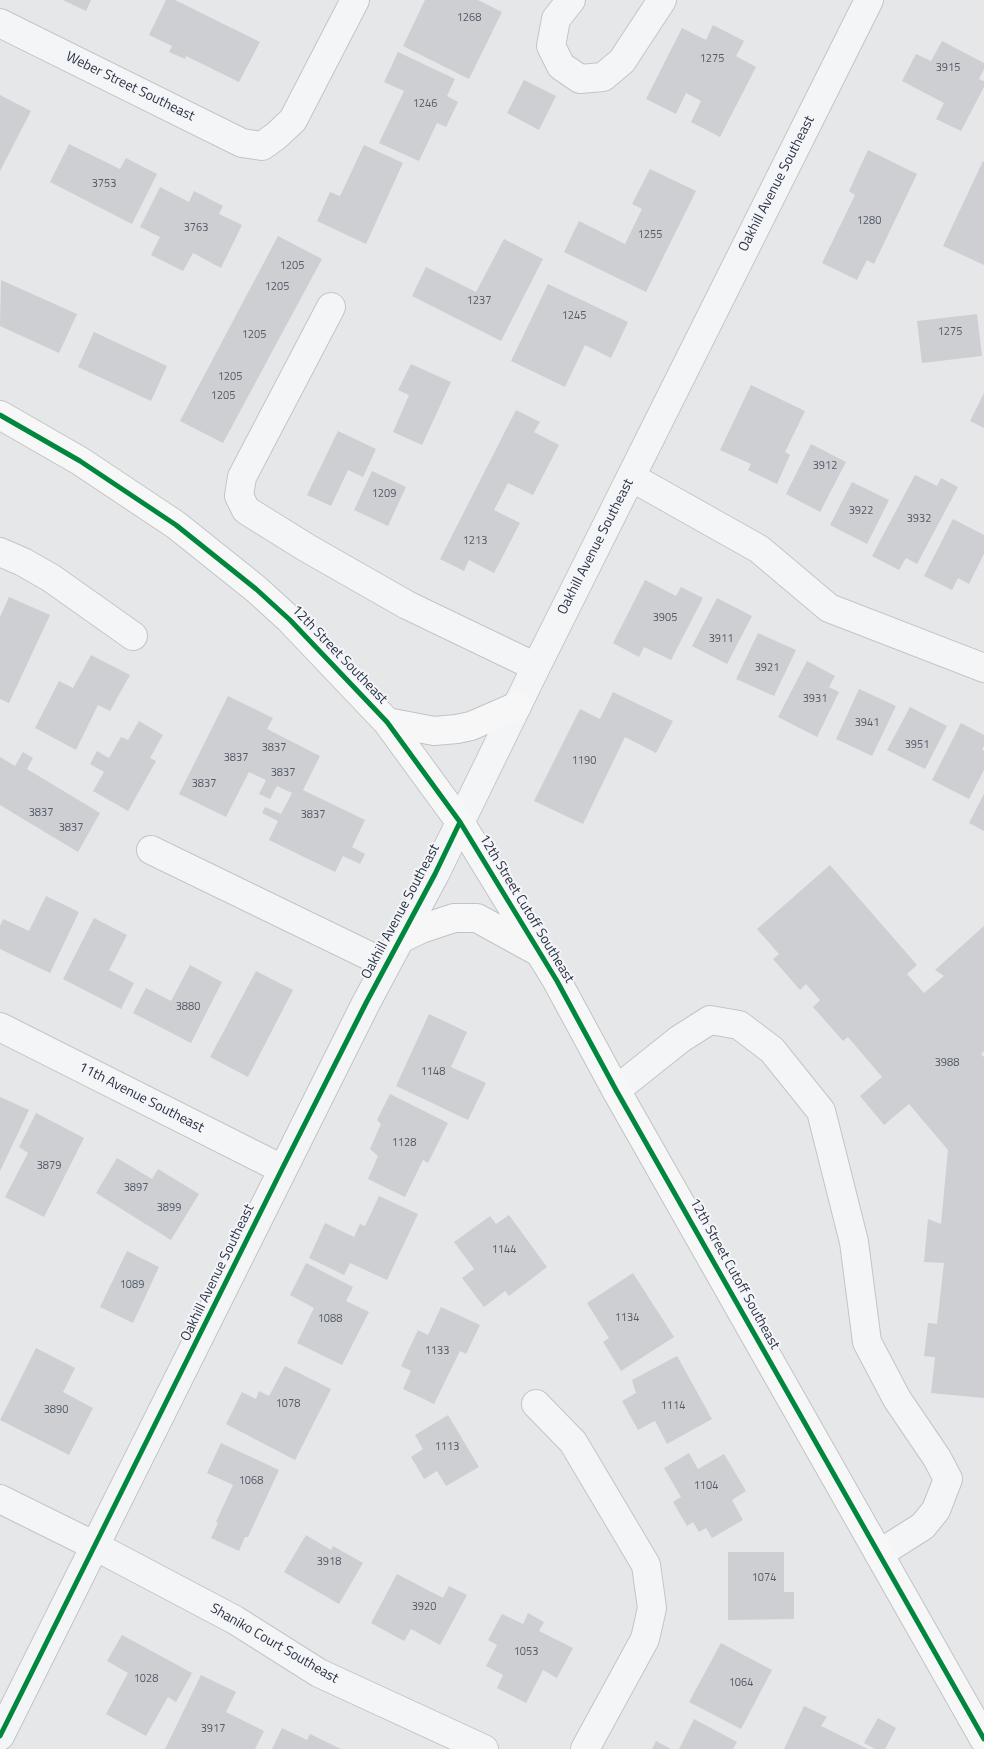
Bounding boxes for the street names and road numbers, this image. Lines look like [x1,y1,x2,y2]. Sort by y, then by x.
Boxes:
street label: Weber Street Southeast [63,49,197,125]
street label: Oakhill Avenue Southeast [735,113,819,255]
street label: Oakhill Avenue Southeast [554,476,638,618]
street label: 12th Street Southeast [288,602,390,708]
street label: 12th Street Cutoff Southeast [475,832,577,986]
street label: Oakhill Avenue Southeast [358,842,444,982]
street label: 11th Avenue Southeast [76,1059,206,1137]
street label: 12th Street Cutoff Southeast [685,1195,783,1353]
street label: Oakhill Avenue Southeast [178,1202,258,1344]
street label: Shaniko Court Southeast [207,1600,341,1688]

